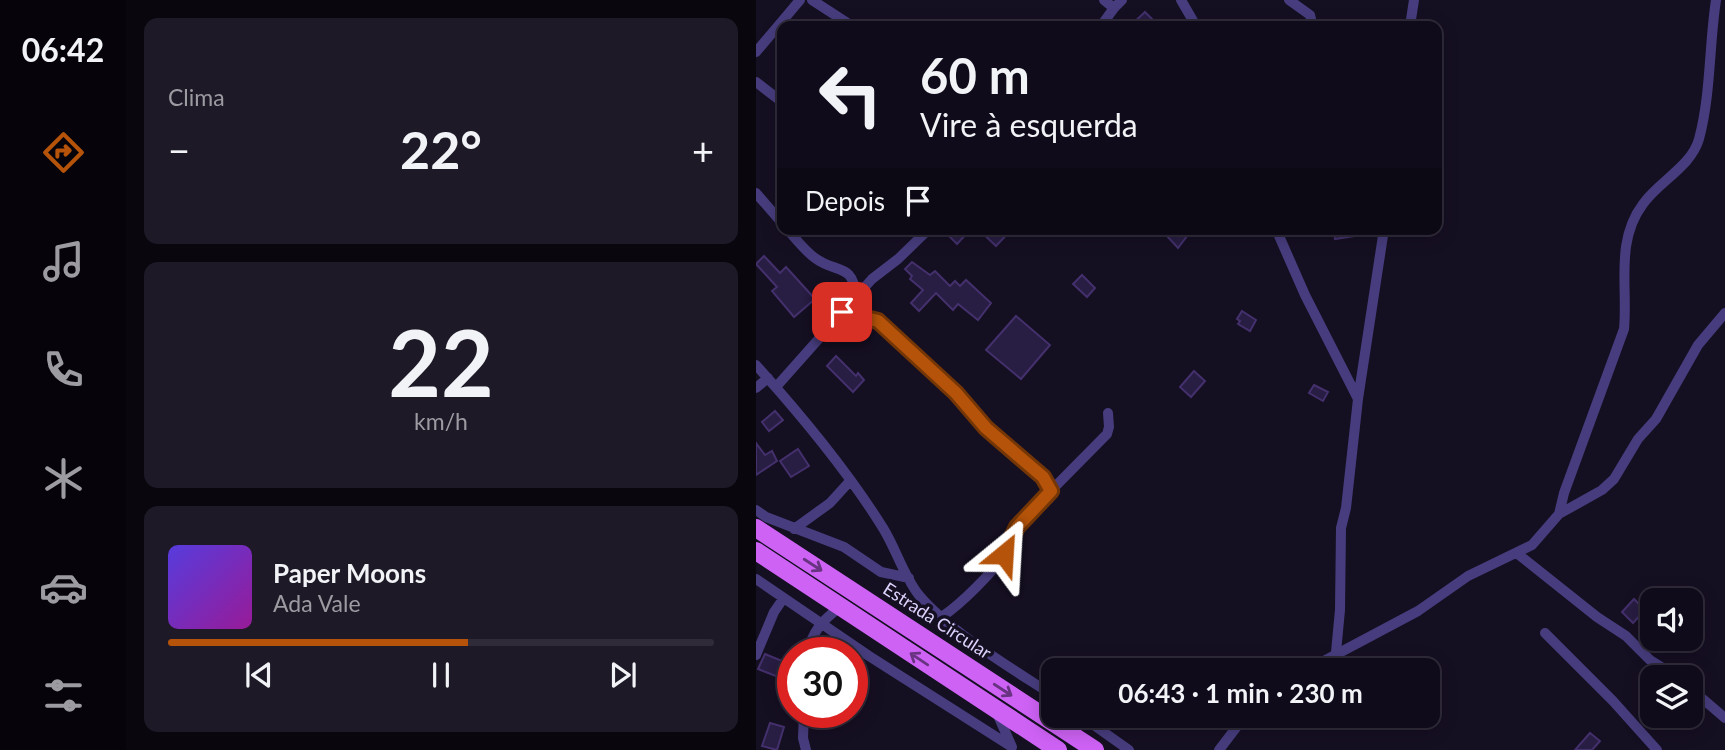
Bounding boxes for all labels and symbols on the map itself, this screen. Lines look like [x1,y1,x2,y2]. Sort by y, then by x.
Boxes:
pin [812,282,872,342]
position arrow [967,517,1041,591]
one-way arrow [803,558,822,572]
street label: Estrada Circular [879,577,996,664]
speed limit sign: 30 [777,637,868,728]
one-way arrow [909,652,929,666]
one-way arrow [993,683,1012,697]

